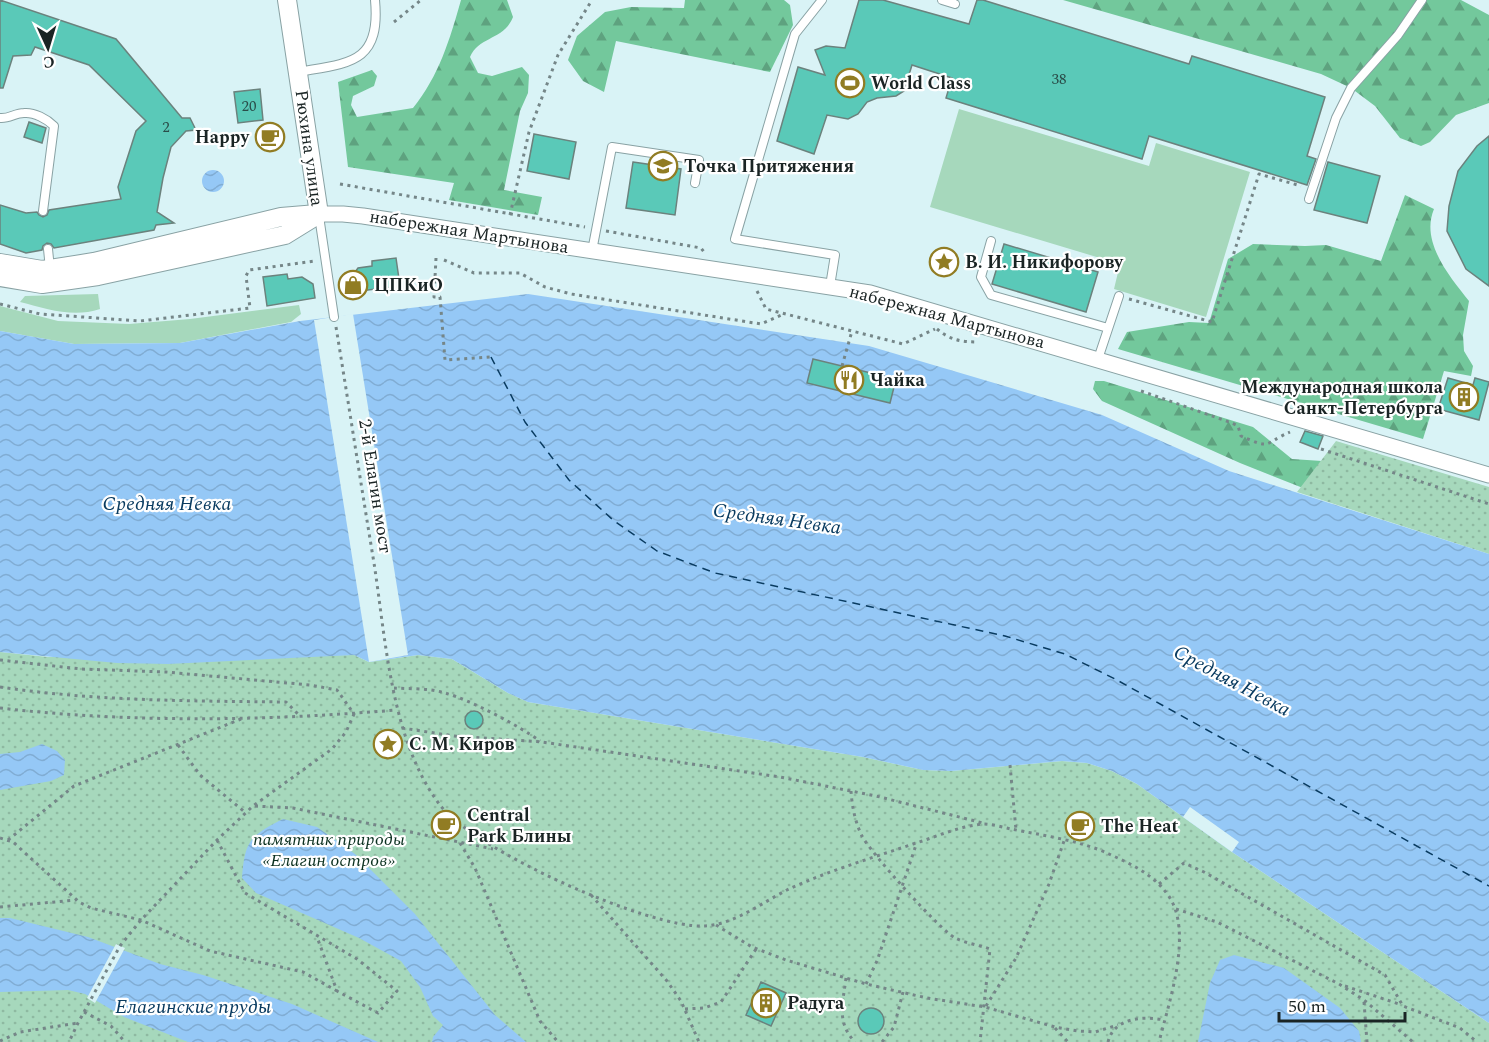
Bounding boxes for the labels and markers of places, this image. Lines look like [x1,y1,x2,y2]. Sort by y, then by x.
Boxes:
sports icon: World Class [834,67,866,99]
place label: World Class [871,70,971,97]
cafe icon: Happy [254,121,286,153]
place label: Happy [195,124,250,151]
school or university icon: Точка Притяжения [647,150,679,182]
place label: Точка Притяжения [684,153,855,180]
place icon: В. И. Никифорову [928,246,960,278]
place label: В. И. Никифорову [965,249,1124,276]
shop icon: ЦПКиО [337,269,369,301]
place label: ЦПКиО [374,272,443,299]
restaurant icon: Чайка [833,364,865,396]
place label: Чайка [870,367,926,394]
place label: Международная школа Санкт-Петербурга [1241,374,1444,422]
building icon: Международная школа Санкт-Петербурга [1448,381,1480,413]
place icon: С. М. Киров [372,728,404,760]
place label: С. М. Киров [409,731,514,758]
place label: Central Park Блины [467,802,572,850]
cafe icon: Central Park Блины [430,809,462,841]
cafe icon: The Heat [1064,810,1096,842]
place label: The Heat [1101,813,1178,840]
building icon: Радуга [750,987,782,1019]
place label: Радуга [787,990,845,1017]

